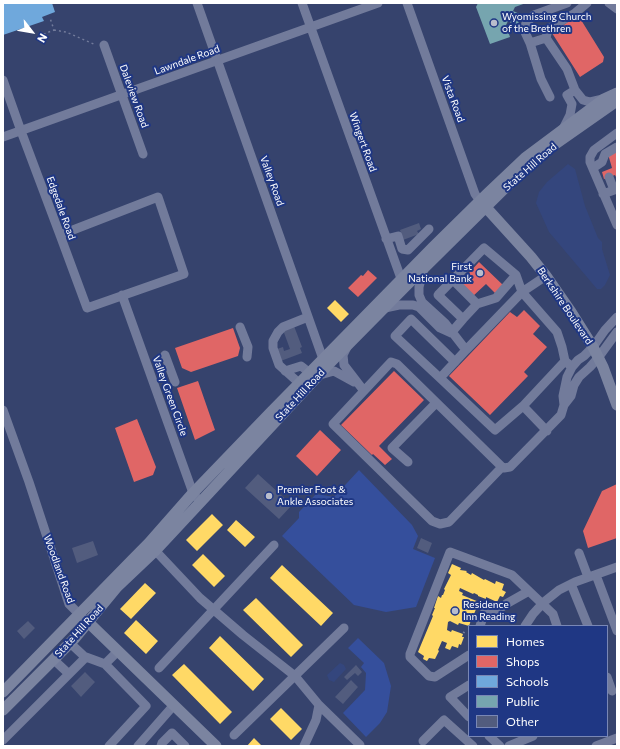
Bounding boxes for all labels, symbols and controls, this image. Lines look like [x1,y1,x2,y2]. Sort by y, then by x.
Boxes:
place label: Wyomissing Church of the Brethren [502,11,592,34]
north arrow [12,12,52,52]
marker: Wyomissing Church of the Brethren [489,18,499,28]
text: N [35,32,50,45]
street label: Lawndale Road [153,43,221,77]
street label: Daleview Road [117,63,151,129]
street label: Vista Road [439,74,467,124]
street label: Wingert Road [347,111,379,173]
street label: State Hill Road [501,141,559,193]
street label: Valley Road [257,154,287,208]
street label: Edgedale Road [44,175,78,241]
place label: First National Bank [408,261,472,284]
street label: Berkshire Boulevard [535,265,595,347]
marker: First National Bank [475,268,485,278]
street label: Valley Green Circle [150,354,190,438]
street label: State Hill Road [273,367,327,423]
place label: Premier Foot & Ankle Associates [277,484,353,508]
marker: Premier Foot & Ankle Associates [264,491,274,501]
street label: Woodland Road [41,533,77,605]
place label: Residence Inn Reading [463,599,516,622]
street label: State Hill Road [52,602,106,660]
marker: Residence Inn Reading [450,606,460,616]
legend [468,625,608,737]
text: Homes [506,634,544,648]
text: Shops [506,654,540,668]
text: Schools [506,674,549,688]
text: Public [506,694,539,708]
text: Other [506,714,539,728]

